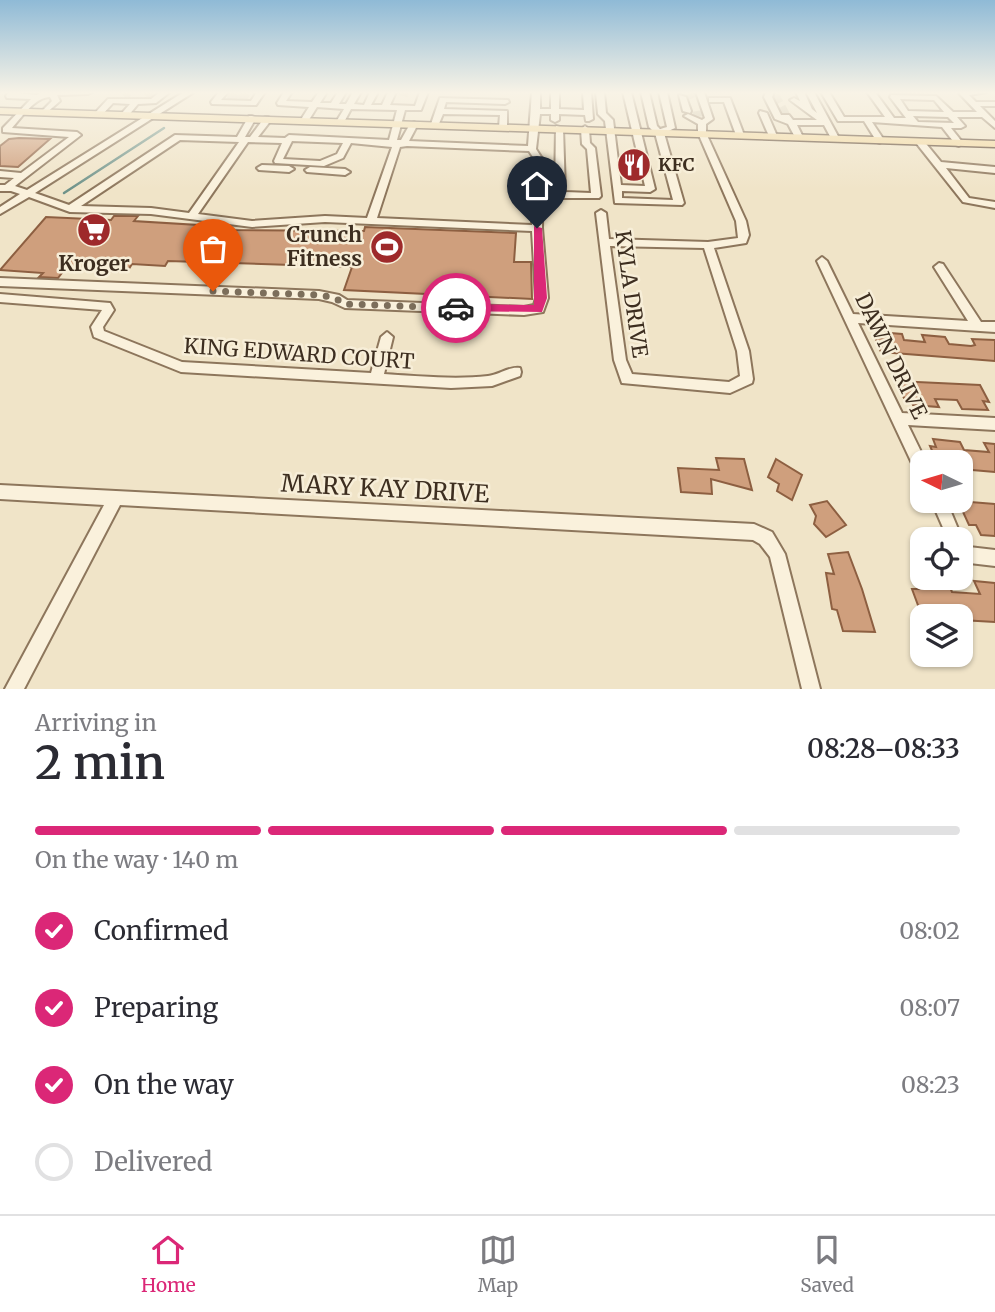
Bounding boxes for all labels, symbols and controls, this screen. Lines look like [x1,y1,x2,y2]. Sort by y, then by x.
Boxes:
restaurant icon: KFC [615,146,653,184]
place label: KFC [658,153,695,176]
pin [507,156,567,228]
icon: home [518,167,556,205]
supermarket icon: Kroger [75,211,113,249]
pin [183,219,243,291]
place label: Crunch Fitness [286,221,362,272]
sports icon: Crunch Fitness [368,228,406,266]
street label: KYLA DRIVE [609,229,654,360]
icon: bag [194,230,232,268]
place label: Kroger [58,250,130,277]
courier [421,273,491,343]
icon: car [437,289,475,327]
street label: DAWN DRIVE [849,289,934,424]
street label: KING EDWARD COURT [183,332,416,375]
north arrow [910,450,973,513]
map controls [910,450,973,667]
street label: MARY KAY DRIVE [280,468,491,509]
button: locate [910,527,973,590]
button: layers [910,604,973,667]
text: Arriving in [35,708,157,737]
text: 08:28–08:33 [807,732,960,765]
text: 2 min [35,734,165,792]
text: On the way · 140 m [35,845,238,874]
icon: check [35,912,73,950]
text: Confirmed [94,914,229,947]
text: 08:02 [899,916,960,945]
icon: check [35,989,73,1027]
text: Preparing [94,991,218,1024]
text: 08:07 [900,993,960,1022]
icon: check [35,1066,73,1104]
text: On the way [94,1068,234,1101]
text: 08:23 [901,1070,960,1099]
text: Delivered [94,1145,213,1178]
tab: Home [141,1231,196,1297]
tab: Map [478,1231,518,1297]
tab: Saved [800,1231,854,1297]

